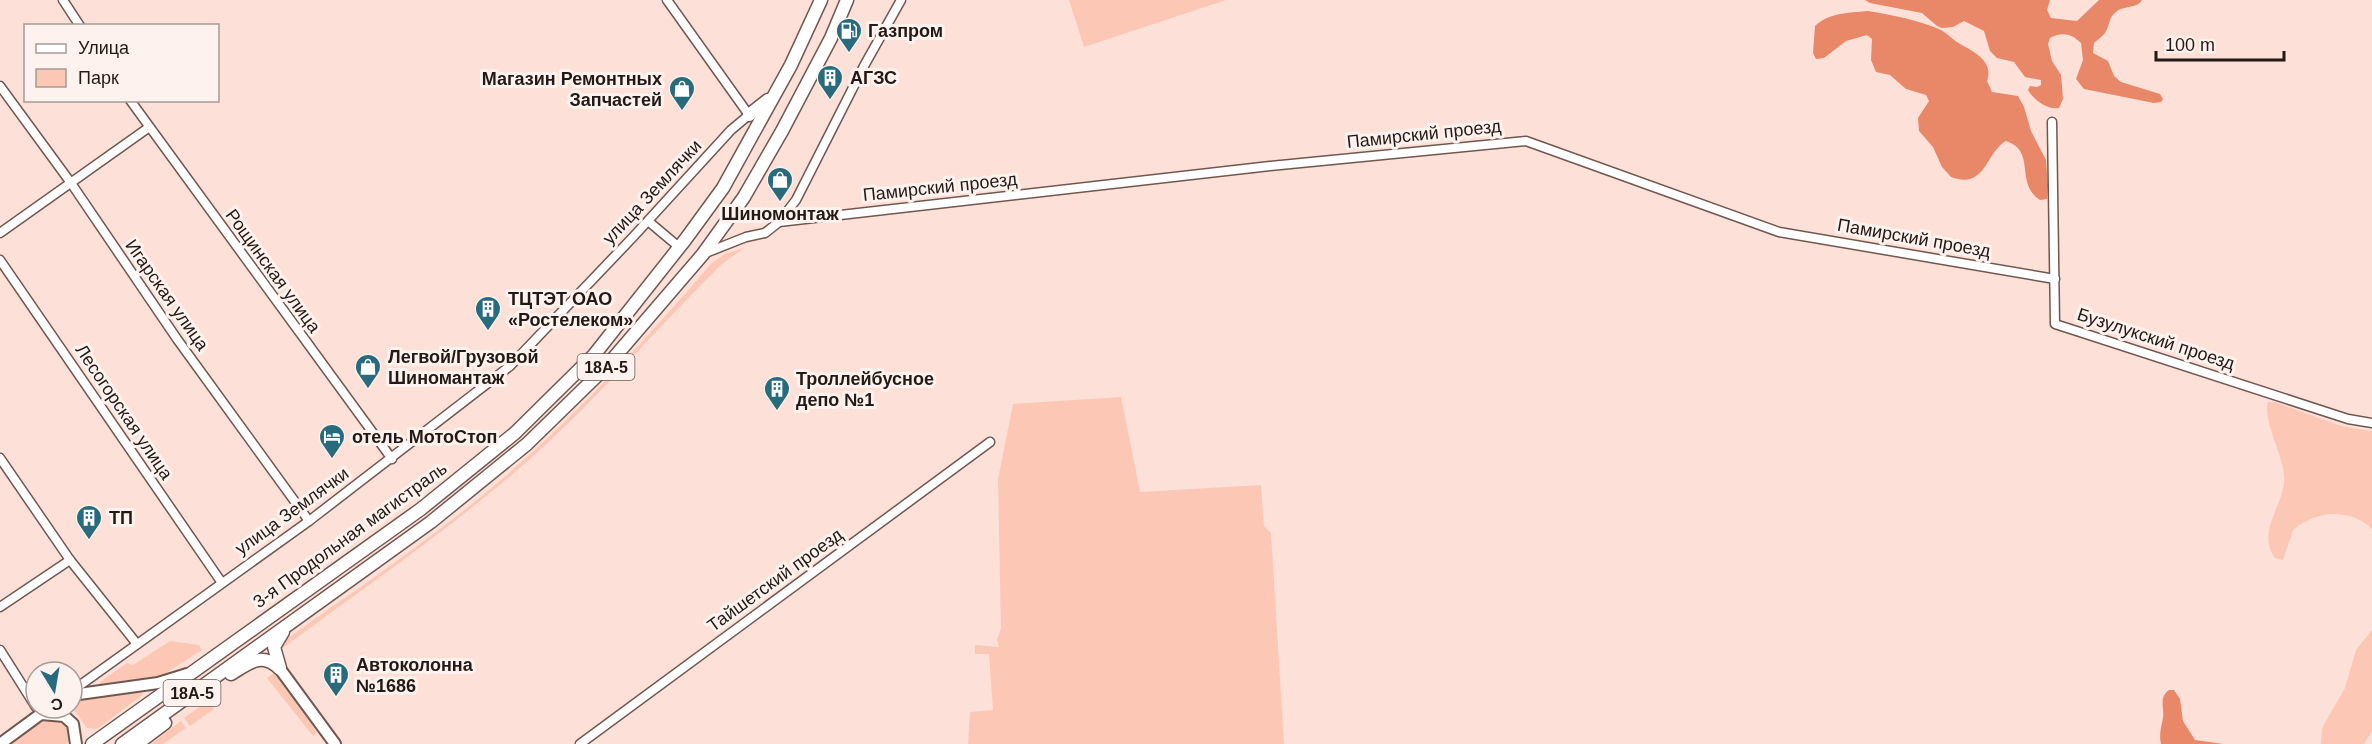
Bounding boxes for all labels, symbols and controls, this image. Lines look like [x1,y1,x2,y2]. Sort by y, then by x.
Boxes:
fuel station icon: Газпром [834,16,864,54]
place label: Газпром [868,21,943,41]
legend [24,24,219,102]
scale bar [2156,24,2284,62]
text: 100 m [2165,35,2215,55]
text: Улица [78,38,130,58]
building icon: АГЗС [815,63,845,101]
text: Парк [78,68,119,88]
place label: АГЗС [850,68,897,88]
place label: Магазин Ремонтных Запчастей [482,69,662,110]
shop icon: Магазин Ремонтных Запчастей [667,74,697,112]
street label: Памирский проезд [1346,116,1503,152]
street label: улица Землячки [599,136,705,248]
shop icon: Шиномонтаж [765,165,795,203]
street label: Памирский проезд [862,169,1019,205]
place label: Шиномонтаж [721,204,839,224]
street label: Рощинская улица [222,205,325,337]
street label: Памирский проезд [1836,215,1993,261]
street label: Игарская улица [121,236,213,355]
place label: ТЦТЭТ ОАО «Ростелеком» [508,289,633,330]
building icon: ТЦТЭТ ОАО «Ростелеком» [473,294,503,332]
street label: Бузулукский проезд [2075,304,2238,374]
street label: Лесогорская улица [71,341,177,484]
place label: Легвой/Грузовой Шиномантаж [388,347,538,388]
shop icon: Легвой/Грузовой Шиномантаж [353,352,383,390]
road number: 18А-5 [578,354,634,380]
place label: Троллейбусное депо №1 [796,369,934,410]
building icon: Троллейбусное депо №1 [762,374,792,412]
hotel icon: отель МотоСтоп [317,422,347,460]
place label: отель МотоСтоп [352,427,497,447]
street label: 3-я Продольная магистраль [249,458,451,612]
street label: улица Землячки [231,463,353,559]
building icon: ТП [74,503,104,541]
place label: ТП [109,508,133,528]
street label: Тайшетский проезд [704,524,847,636]
place label: Автоколонна №1686 [356,655,474,696]
north arrow [24,660,84,720]
building icon: Автоколонна №1686 [321,660,351,698]
road number: 18А-5 [164,680,220,706]
text: С [49,695,64,714]

